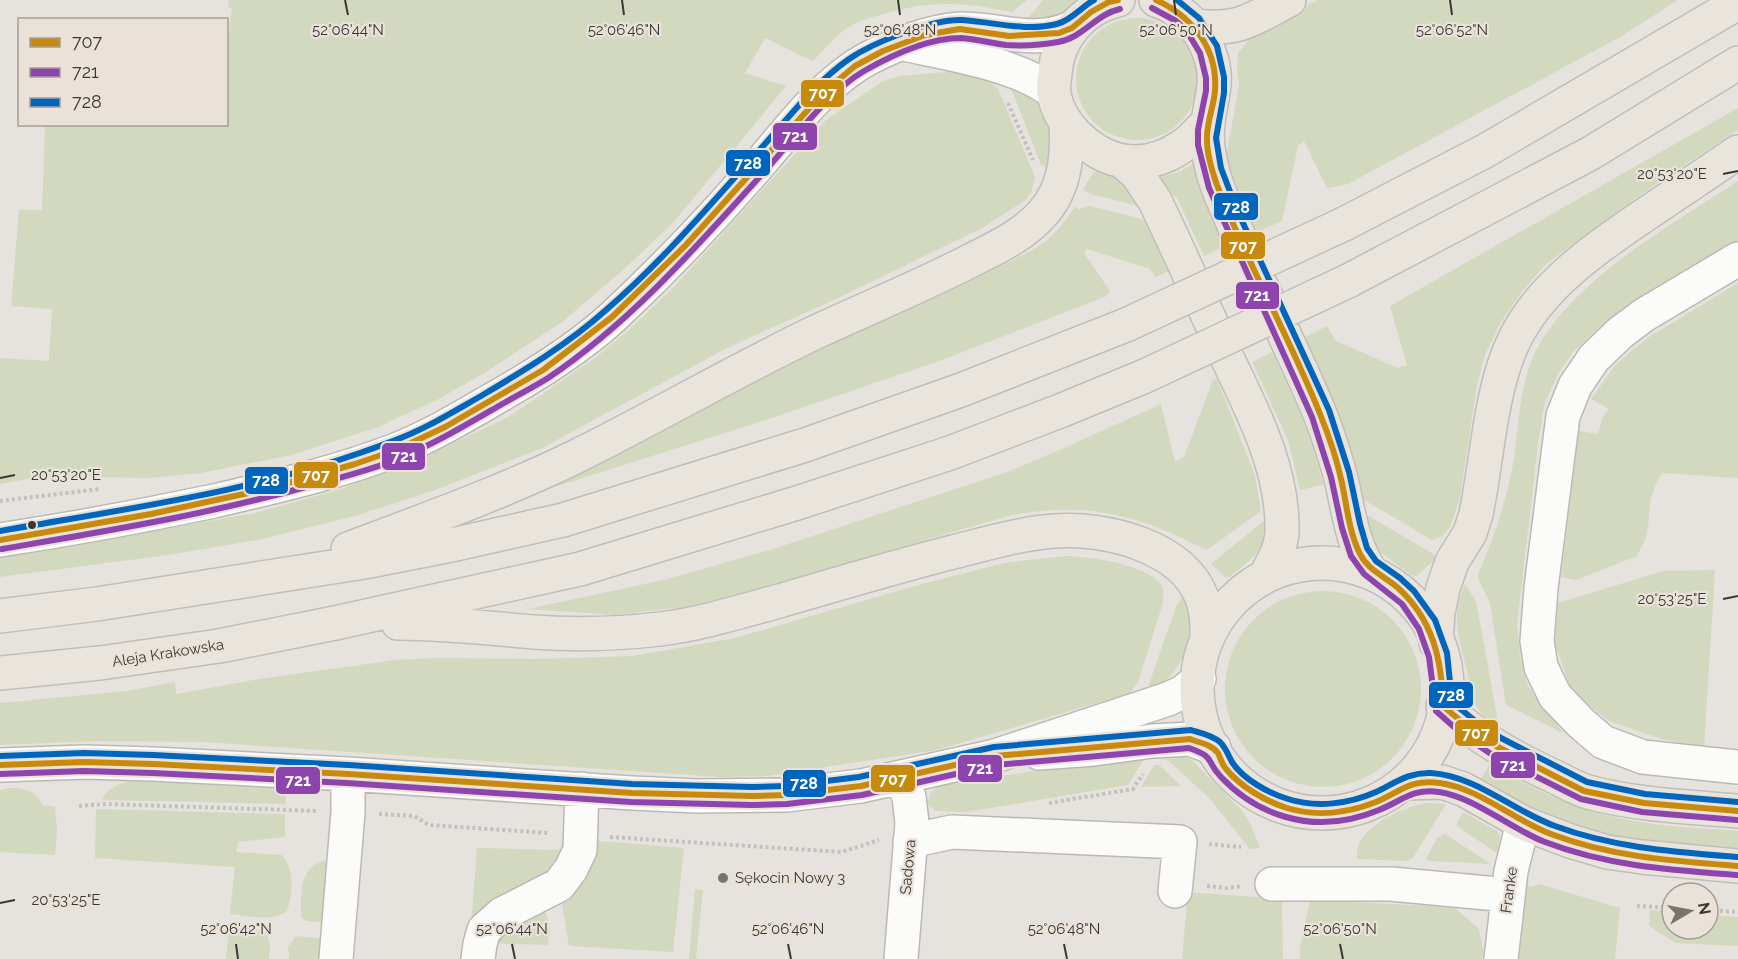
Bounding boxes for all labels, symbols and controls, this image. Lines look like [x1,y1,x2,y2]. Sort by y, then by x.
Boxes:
legend [18,18,228,126]
text: 52°06'44"N [312,21,384,39]
text: 52°06'46"N [588,21,660,39]
text: 52°06'48"N [864,21,936,39]
text: 52°06'50"N [1139,21,1213,39]
text: 52°06'52"N [1416,21,1488,39]
text: 707 [72,31,102,52]
text: 721 [72,61,99,82]
line badge: 707 [800,79,845,108]
text: 707 [809,84,837,103]
text: 728 [72,91,102,112]
line badge: 721 [772,122,818,151]
text: 721 [782,127,808,146]
line badge: 728 [725,149,771,177]
text: 728 [734,154,762,173]
text: 20°53'20"E [1637,165,1707,183]
line badge: 728 [1213,192,1259,221]
text: 728 [1222,198,1250,217]
line badge: 707 [1220,231,1266,260]
text: 707 [1229,237,1257,256]
line badge: 721 [1235,281,1280,310]
text: 721 [1244,286,1270,305]
line badge: 721 [381,442,426,471]
text: 721 [391,447,417,466]
line badge: 707 [293,461,339,489]
text: 20°53'20"E [31,466,101,484]
line badge: 728 [244,466,289,495]
text: 707 [302,466,330,485]
text: 728 [252,471,280,490]
unlabelled marker [26,519,38,531]
text: 20°53'25"E [1638,590,1706,608]
street label: Aleja Krakowska [111,635,225,671]
line badge: 728 [1428,681,1474,709]
text: 728 [1437,686,1465,705]
line badge: 707 [1454,719,1499,747]
text: 707 [1462,724,1490,743]
line badge: 721 [1490,751,1536,779]
line badge: 721 [957,754,1003,783]
text: 721 [1500,756,1526,775]
text: 721 [967,759,993,778]
line badge: 707 [870,764,916,793]
line badge: 721 [275,766,321,795]
line badge: 728 [782,769,827,798]
text: 707 [879,770,907,789]
text: 721 [285,771,311,790]
text: 728 [790,774,818,793]
street label: Sadowa [897,839,919,895]
street label: Franke [1497,865,1521,914]
place label: Sękocin Nowy 3 [735,869,845,887]
marker: Sękocin Nowy 3 [716,871,730,885]
north arrow [1660,881,1720,941]
text: 20°53'25"E [32,891,100,909]
text: N [1694,901,1715,916]
text: 52°06'42"N [200,920,272,938]
text: 52°06'44"N [476,920,548,938]
text: 52°06'46"N [752,920,824,938]
text: 52°06'48"N [1028,920,1100,938]
text: 52°06'50"N [1303,920,1377,938]

